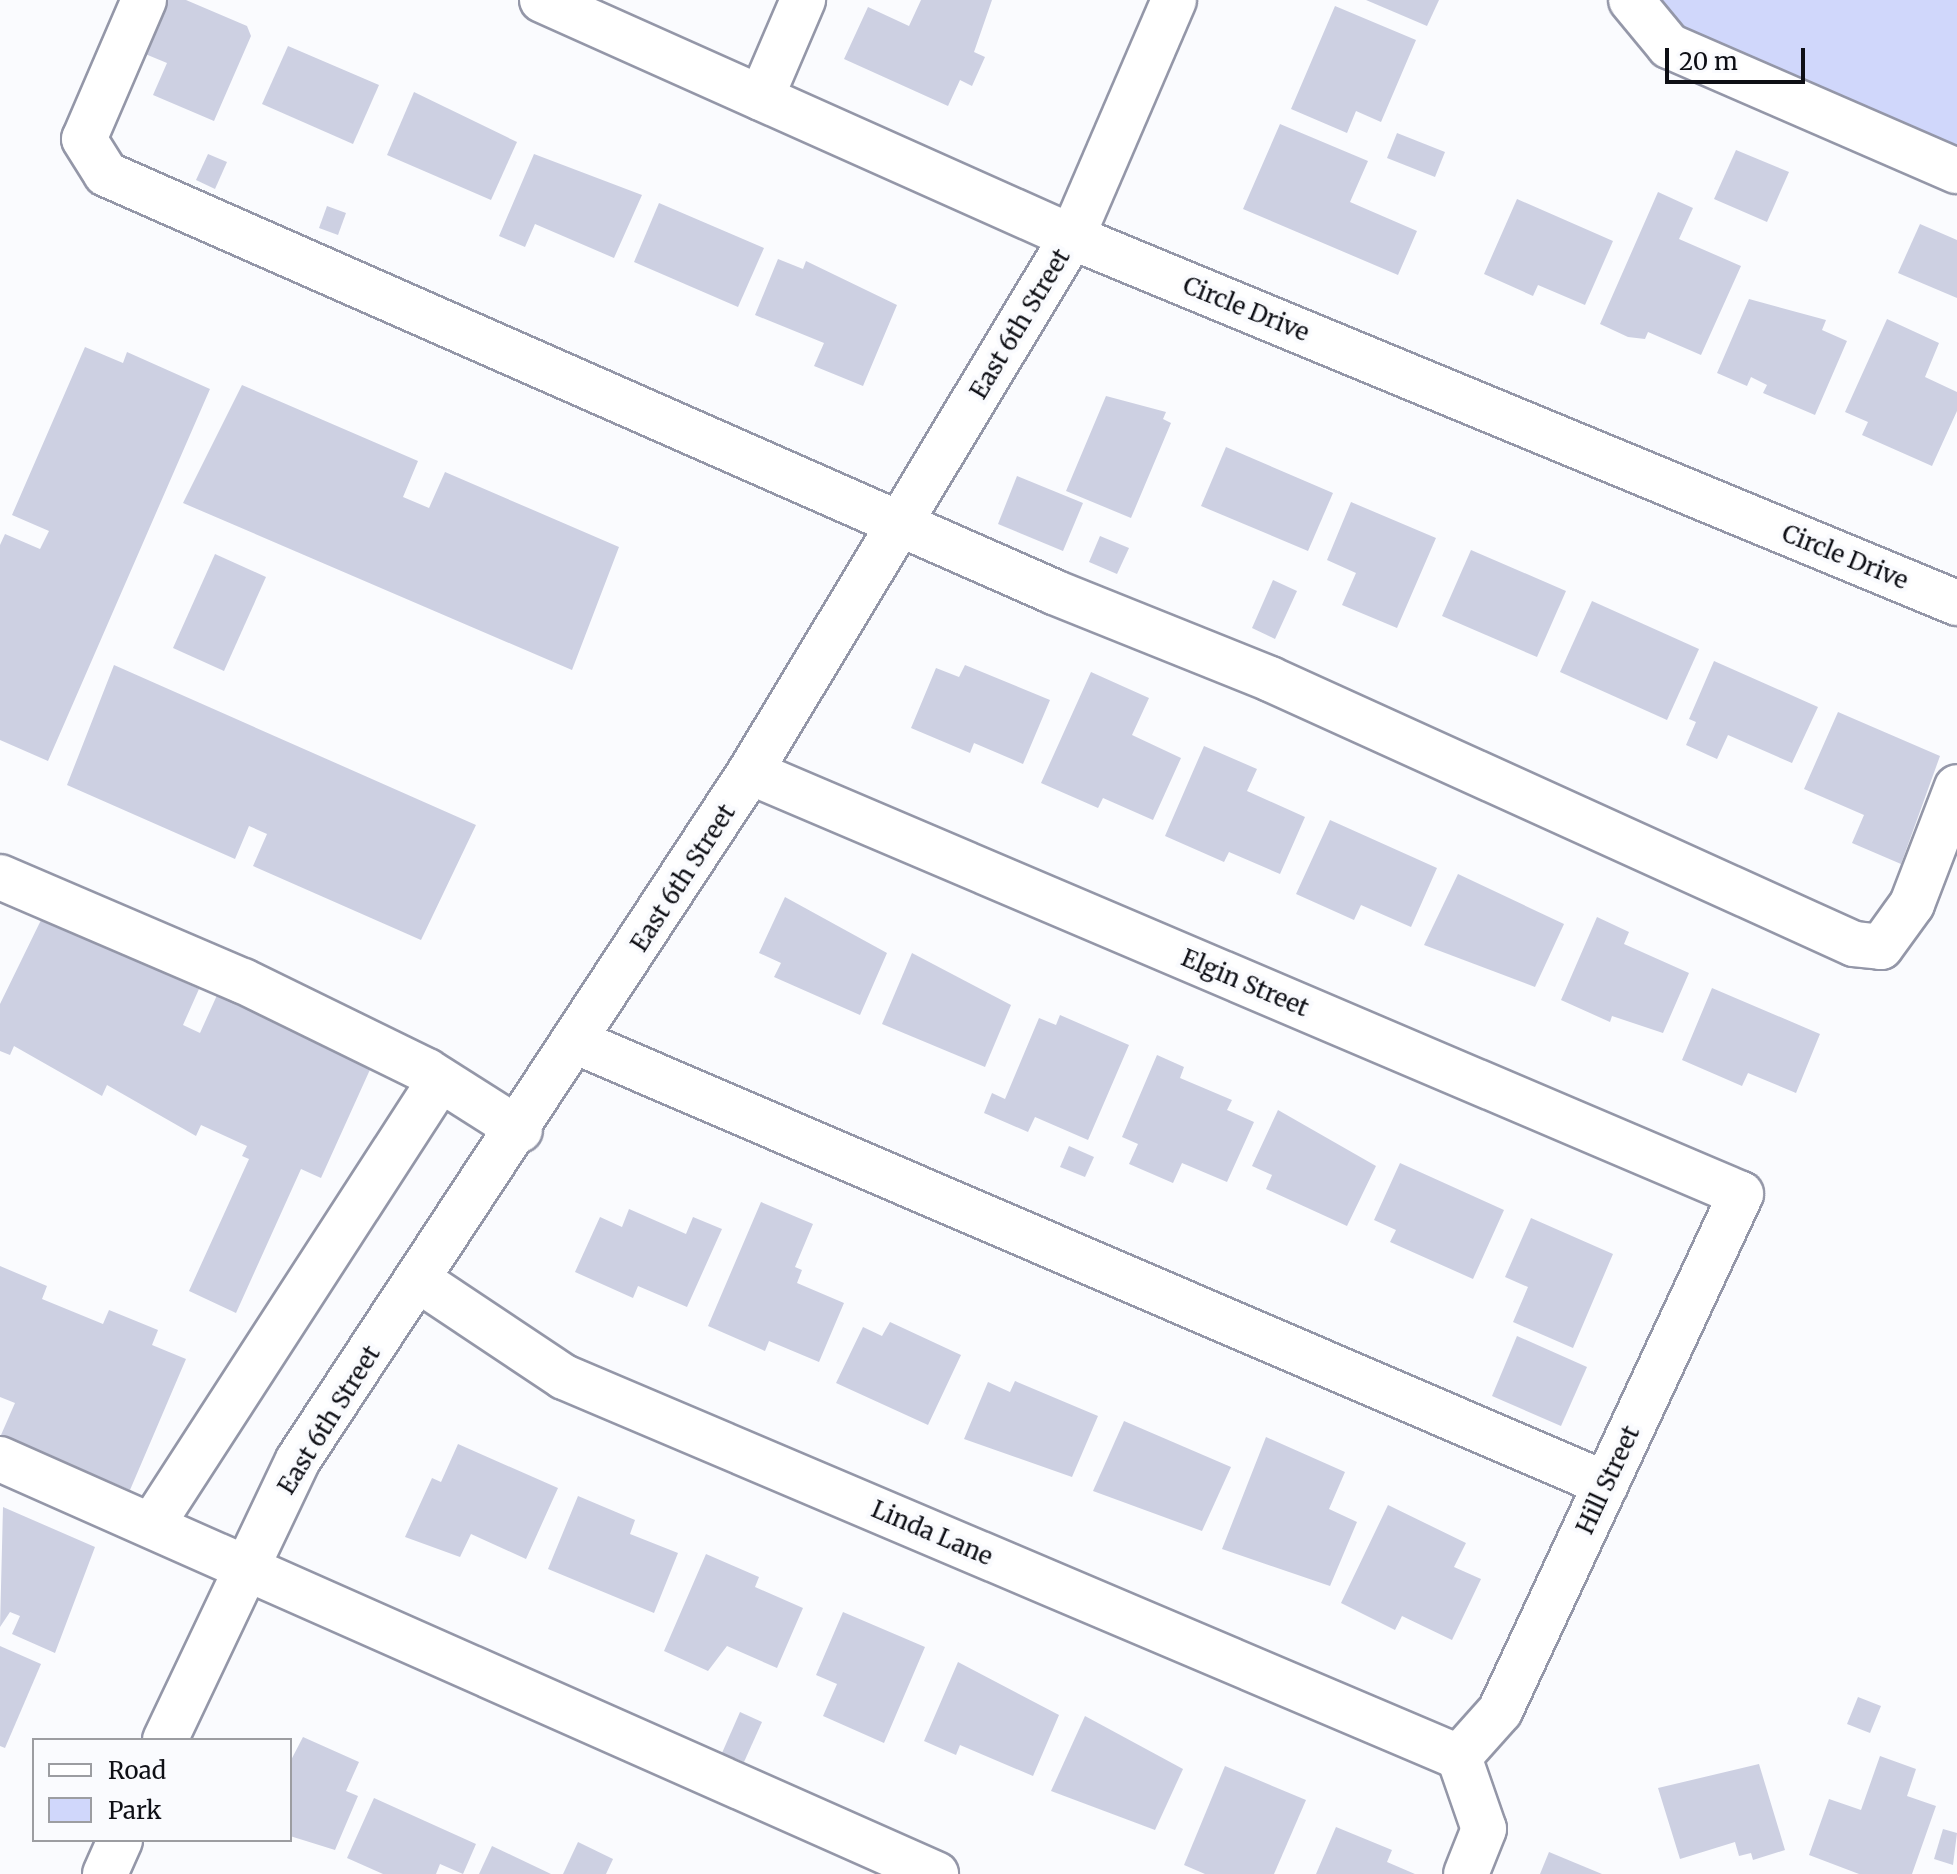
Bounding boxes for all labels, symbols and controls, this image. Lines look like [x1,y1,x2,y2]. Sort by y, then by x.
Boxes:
scale bar [1669,32,1809,82]
text: 20 m [1679,46,1738,77]
street label: East 6th Street [964,244,1076,404]
street label: Circle Drive [1179,271,1313,347]
street label: Circle Drive [1778,519,1912,595]
street label: East 6th Street [625,799,741,957]
street label: Elgin Street [1177,943,1313,1023]
street label: East 6th Street [272,1340,386,1500]
street label: Hill Street [1570,1421,1646,1539]
street label: Linda Lane [867,1495,997,1571]
legend [32,1738,292,1842]
text: Road [108,1755,166,1786]
text: Park [108,1795,161,1826]

